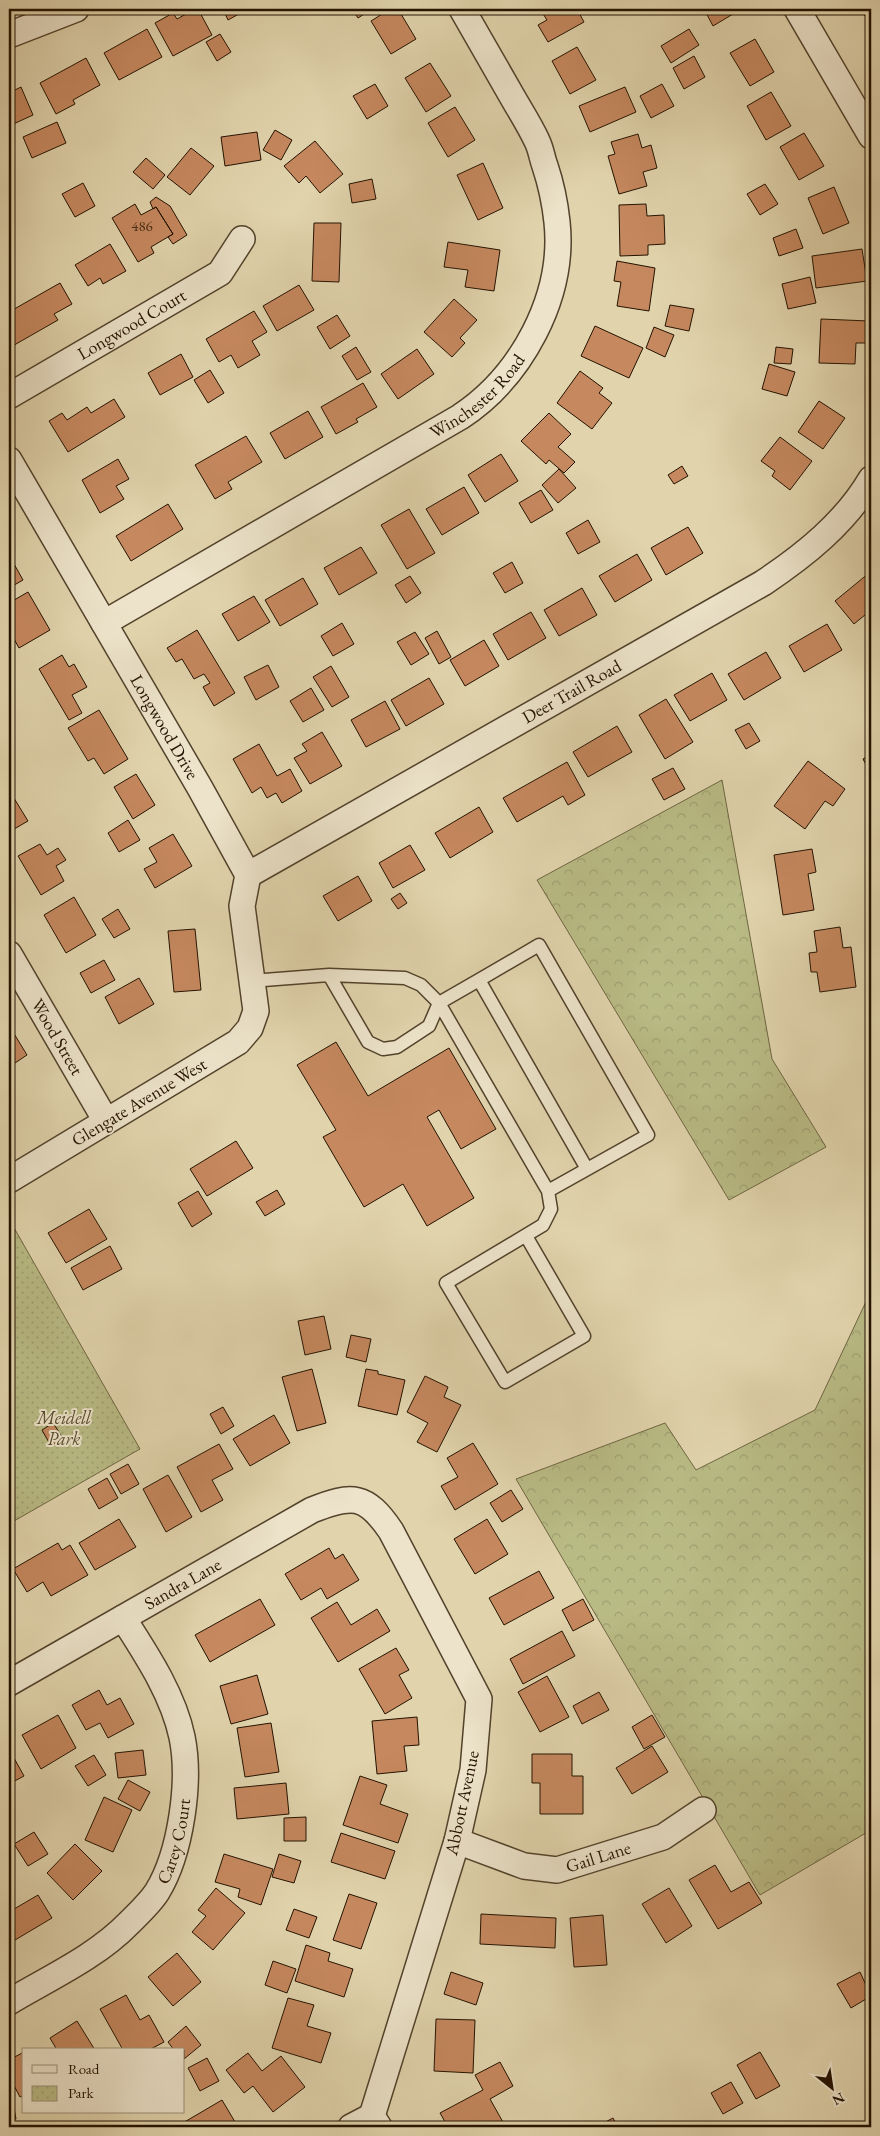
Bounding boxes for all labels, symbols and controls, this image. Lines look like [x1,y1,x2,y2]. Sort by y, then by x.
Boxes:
house number: 486 [131,216,153,235]
street label: Longwood Court [73,283,190,365]
street label: Winchester Road [425,348,530,443]
street label: Deer Trail Road [518,653,626,728]
street label: Longwood Drive [125,670,204,783]
street label: Wood Street [26,994,89,1080]
street label: Glengate Avenue West [67,1052,211,1151]
park label: Meidell Park [36,1406,92,1450]
street label: Sandra Lane [140,1552,225,1615]
street label: Abbott Avenue [439,1748,484,1858]
street label: Carey Court [151,1797,195,1888]
street label: Gail Lane [563,1836,634,1878]
legend [22,2048,185,2114]
text: Road [68,2059,100,2078]
north arrow [808,2064,858,2114]
text: Park [68,2083,95,2102]
text: N [829,2089,848,2110]

